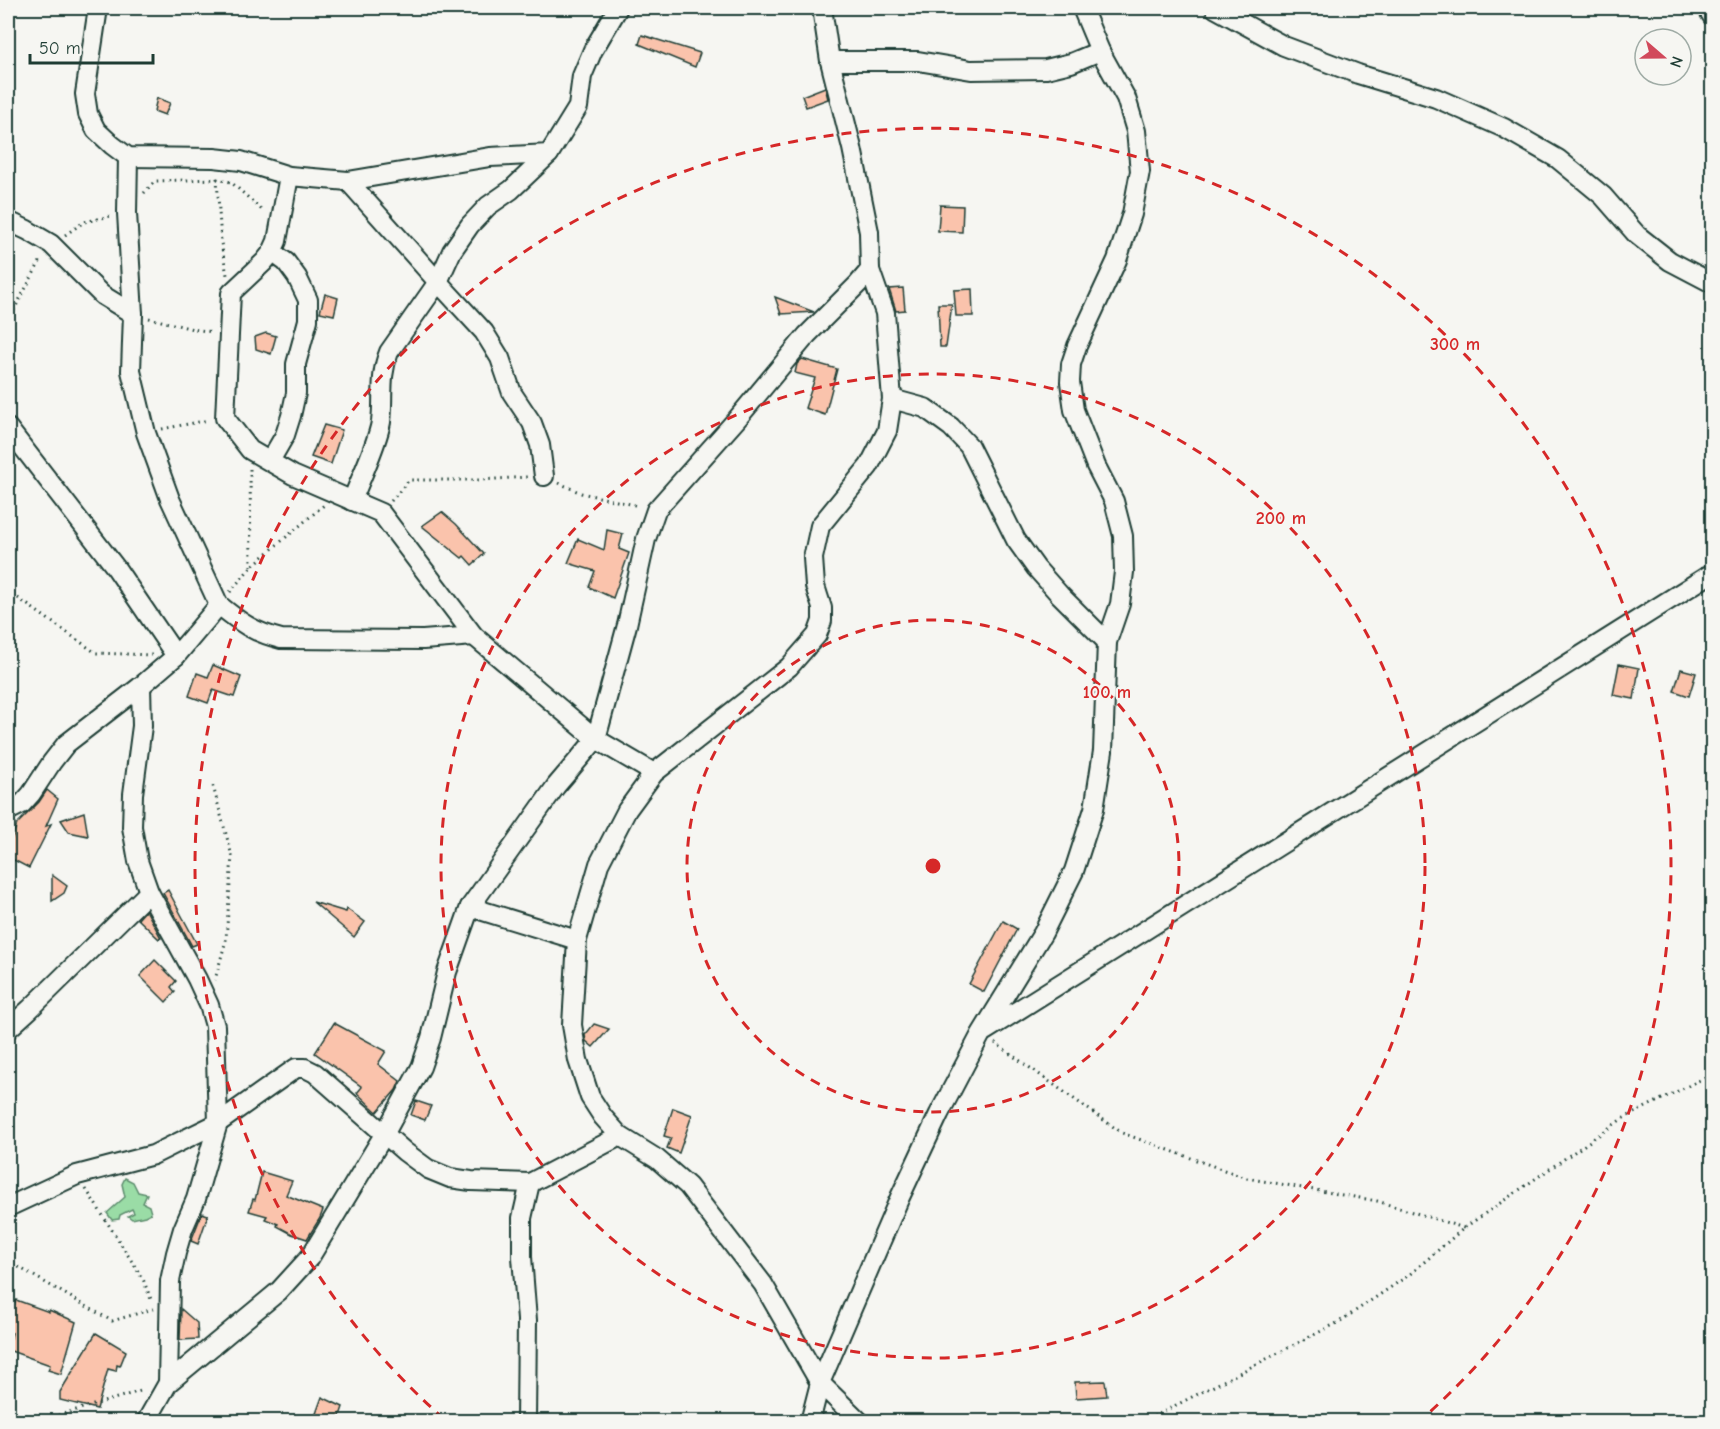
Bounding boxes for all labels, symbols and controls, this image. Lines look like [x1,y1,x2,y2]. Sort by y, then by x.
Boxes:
scale bar [30,27,153,65]
north arrow [1633,27,1693,87]
text: 50 m [39,38,81,59]
text: N [1666,54,1686,70]
text: 300 m [1430,334,1480,355]
text: 200 m [1256,508,1306,529]
text: 100 m [1083,682,1131,703]
centre of rings [923,856,943,876]

